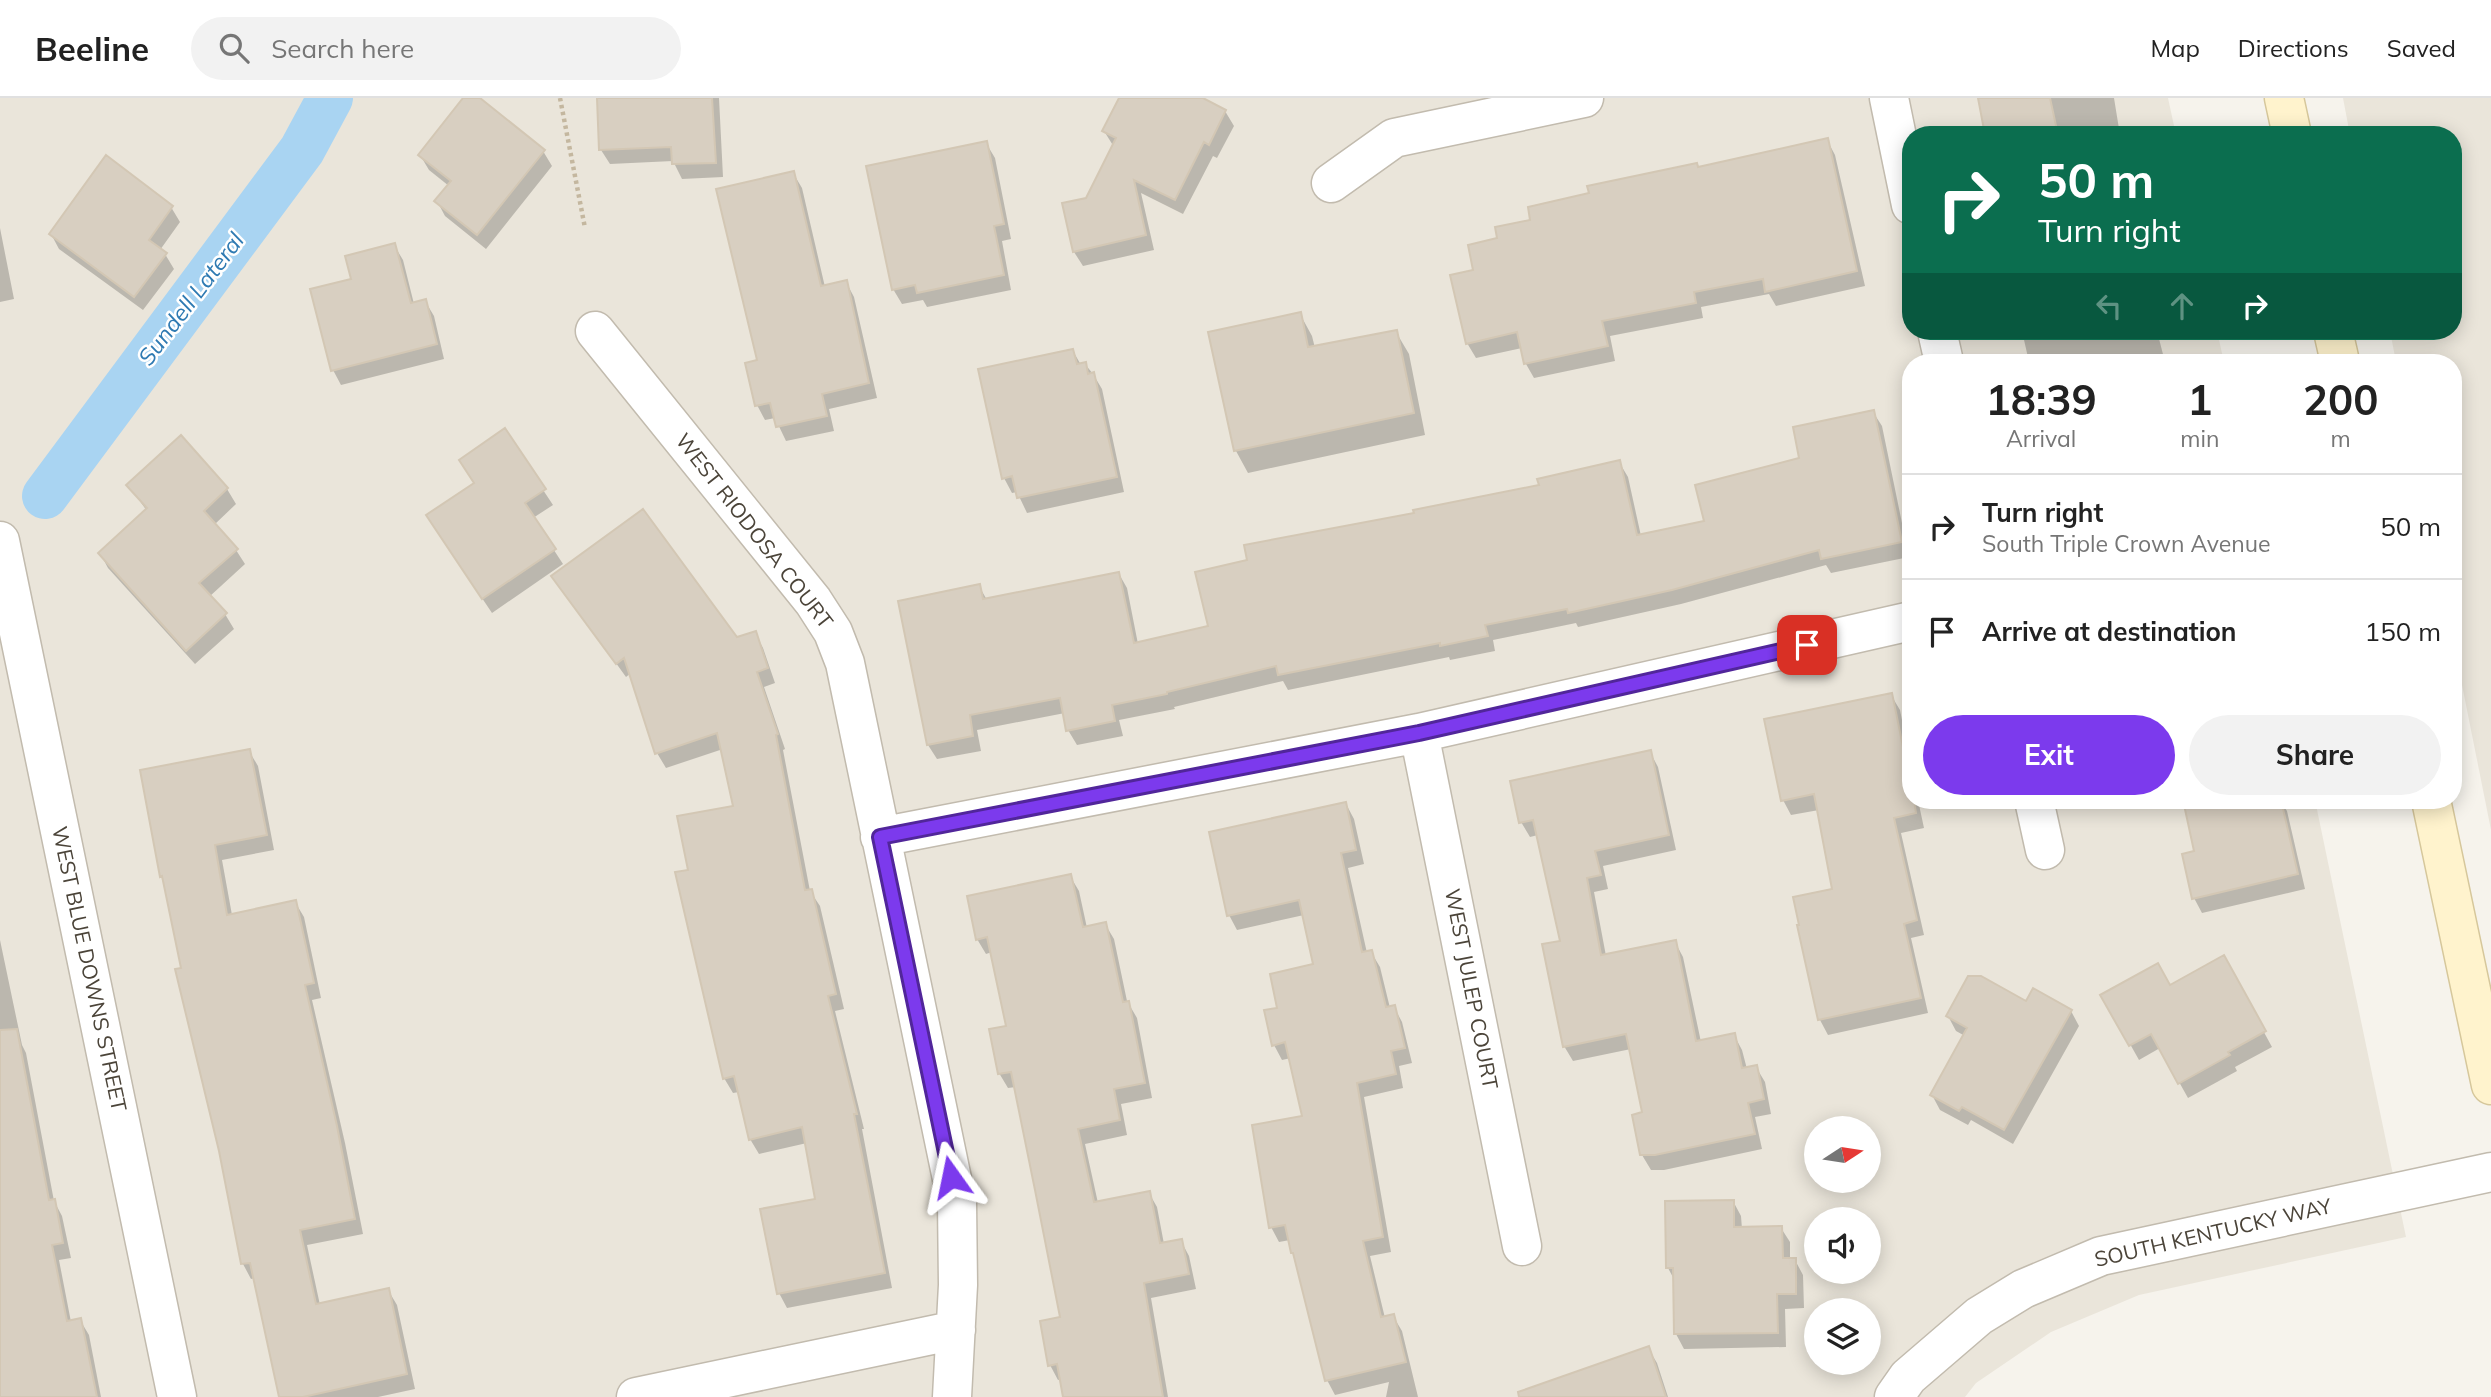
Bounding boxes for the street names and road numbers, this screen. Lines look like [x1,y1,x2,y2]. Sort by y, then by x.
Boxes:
street label: WEST RIODOSA COURT [670,428,839,633]
street label: WEST BLUE DOWNS STREET [47,824,133,1114]
street label: WEST JULEP COURT [1440,886,1504,1092]
street label: SOUTH KENTUCKY WAY [2092,1192,2334,1272]

